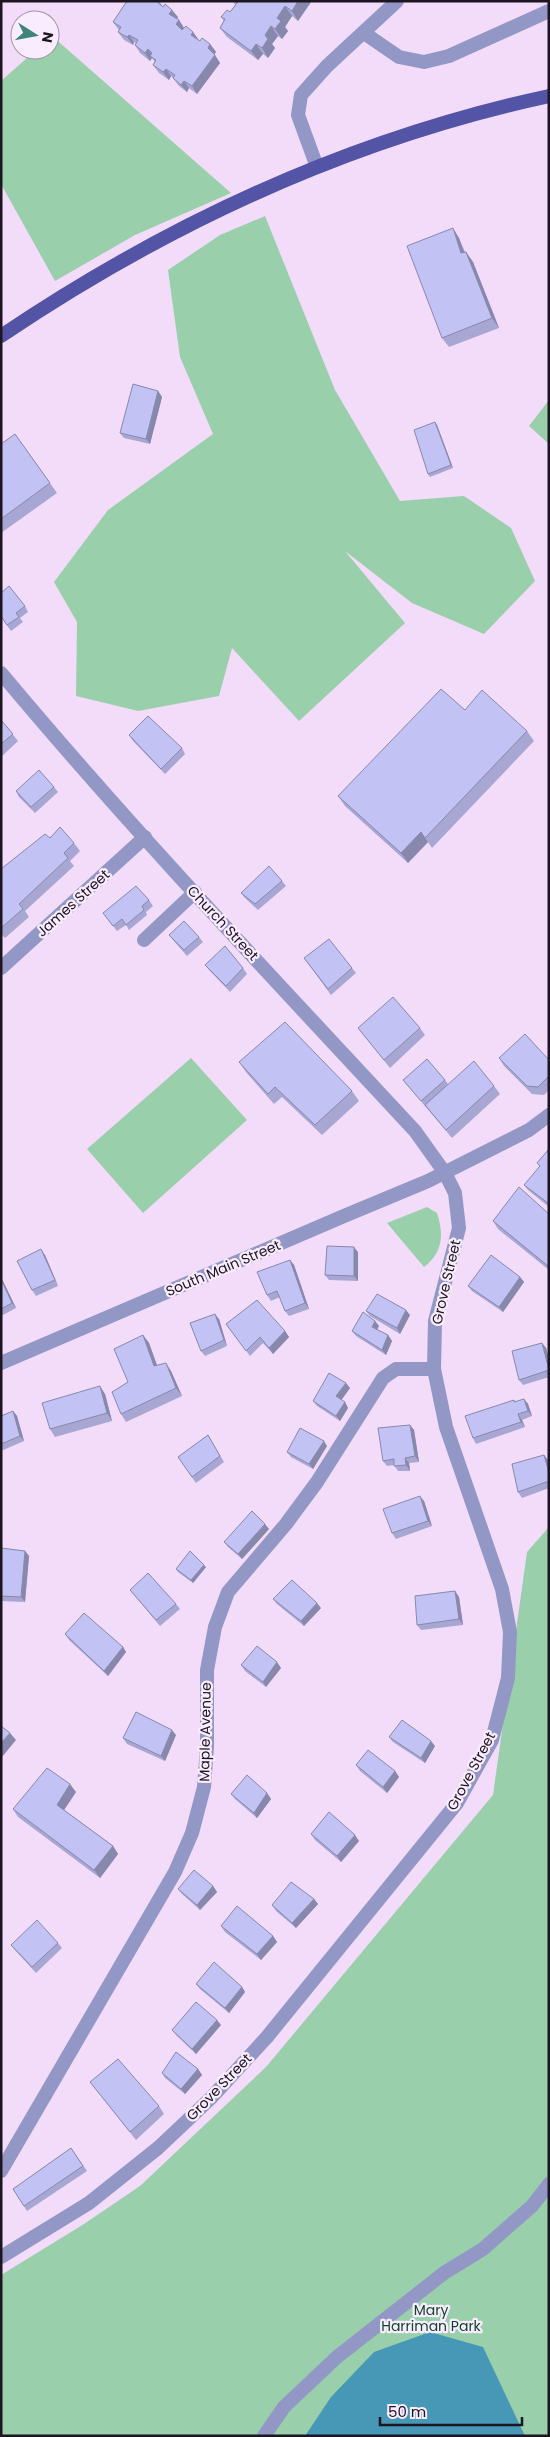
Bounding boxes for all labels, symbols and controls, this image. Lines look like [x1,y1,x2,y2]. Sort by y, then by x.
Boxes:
north arrow [10,10,60,60]
text: N [37,30,59,45]
street label: James Street [32,865,114,941]
street label: Church Street [183,881,263,965]
street label: South Main Street [163,1235,283,1301]
street label: Grove Street [427,1238,465,1326]
street label: Maple Avenue [194,1682,216,1782]
street label: Grove Street [442,1728,500,1814]
street label: Grove Street [182,2049,256,2125]
park label: Mary Harriman Park [381,2300,482,2336]
scale bar [380,2394,522,2426]
text: 50 m [388,2401,426,2422]

